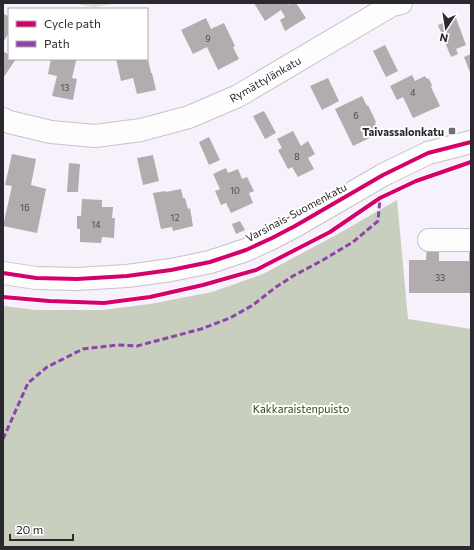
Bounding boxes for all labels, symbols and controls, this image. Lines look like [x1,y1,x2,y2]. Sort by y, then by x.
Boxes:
legend [8,8,148,60]
north arrow [426,8,466,48]
text: Cycle path [44,16,101,30]
text: N [438,31,449,45]
house number: 9 [205,33,211,44]
text: Path [44,36,70,50]
street label: Rymättylänkatu [227,53,303,105]
house number: 13 [61,82,69,93]
house number: 4 [410,87,416,98]
house number: 6 [353,110,359,121]
place label: Taivassalonkatu [362,125,444,138]
marker: Taivassalonkatu [447,126,457,136]
house number: 8 [294,151,300,162]
street label: Varsinais-Suomenkatu [243,180,349,244]
house number: 10 [230,185,240,196]
house number: 16 [20,202,30,213]
house number: 12 [171,212,179,223]
house number: 14 [91,219,101,230]
house number: 33 [435,272,445,283]
park label: Kakkaraistenpuisto [253,402,350,415]
scale bar [10,516,73,542]
text: 20 m [16,522,43,536]

